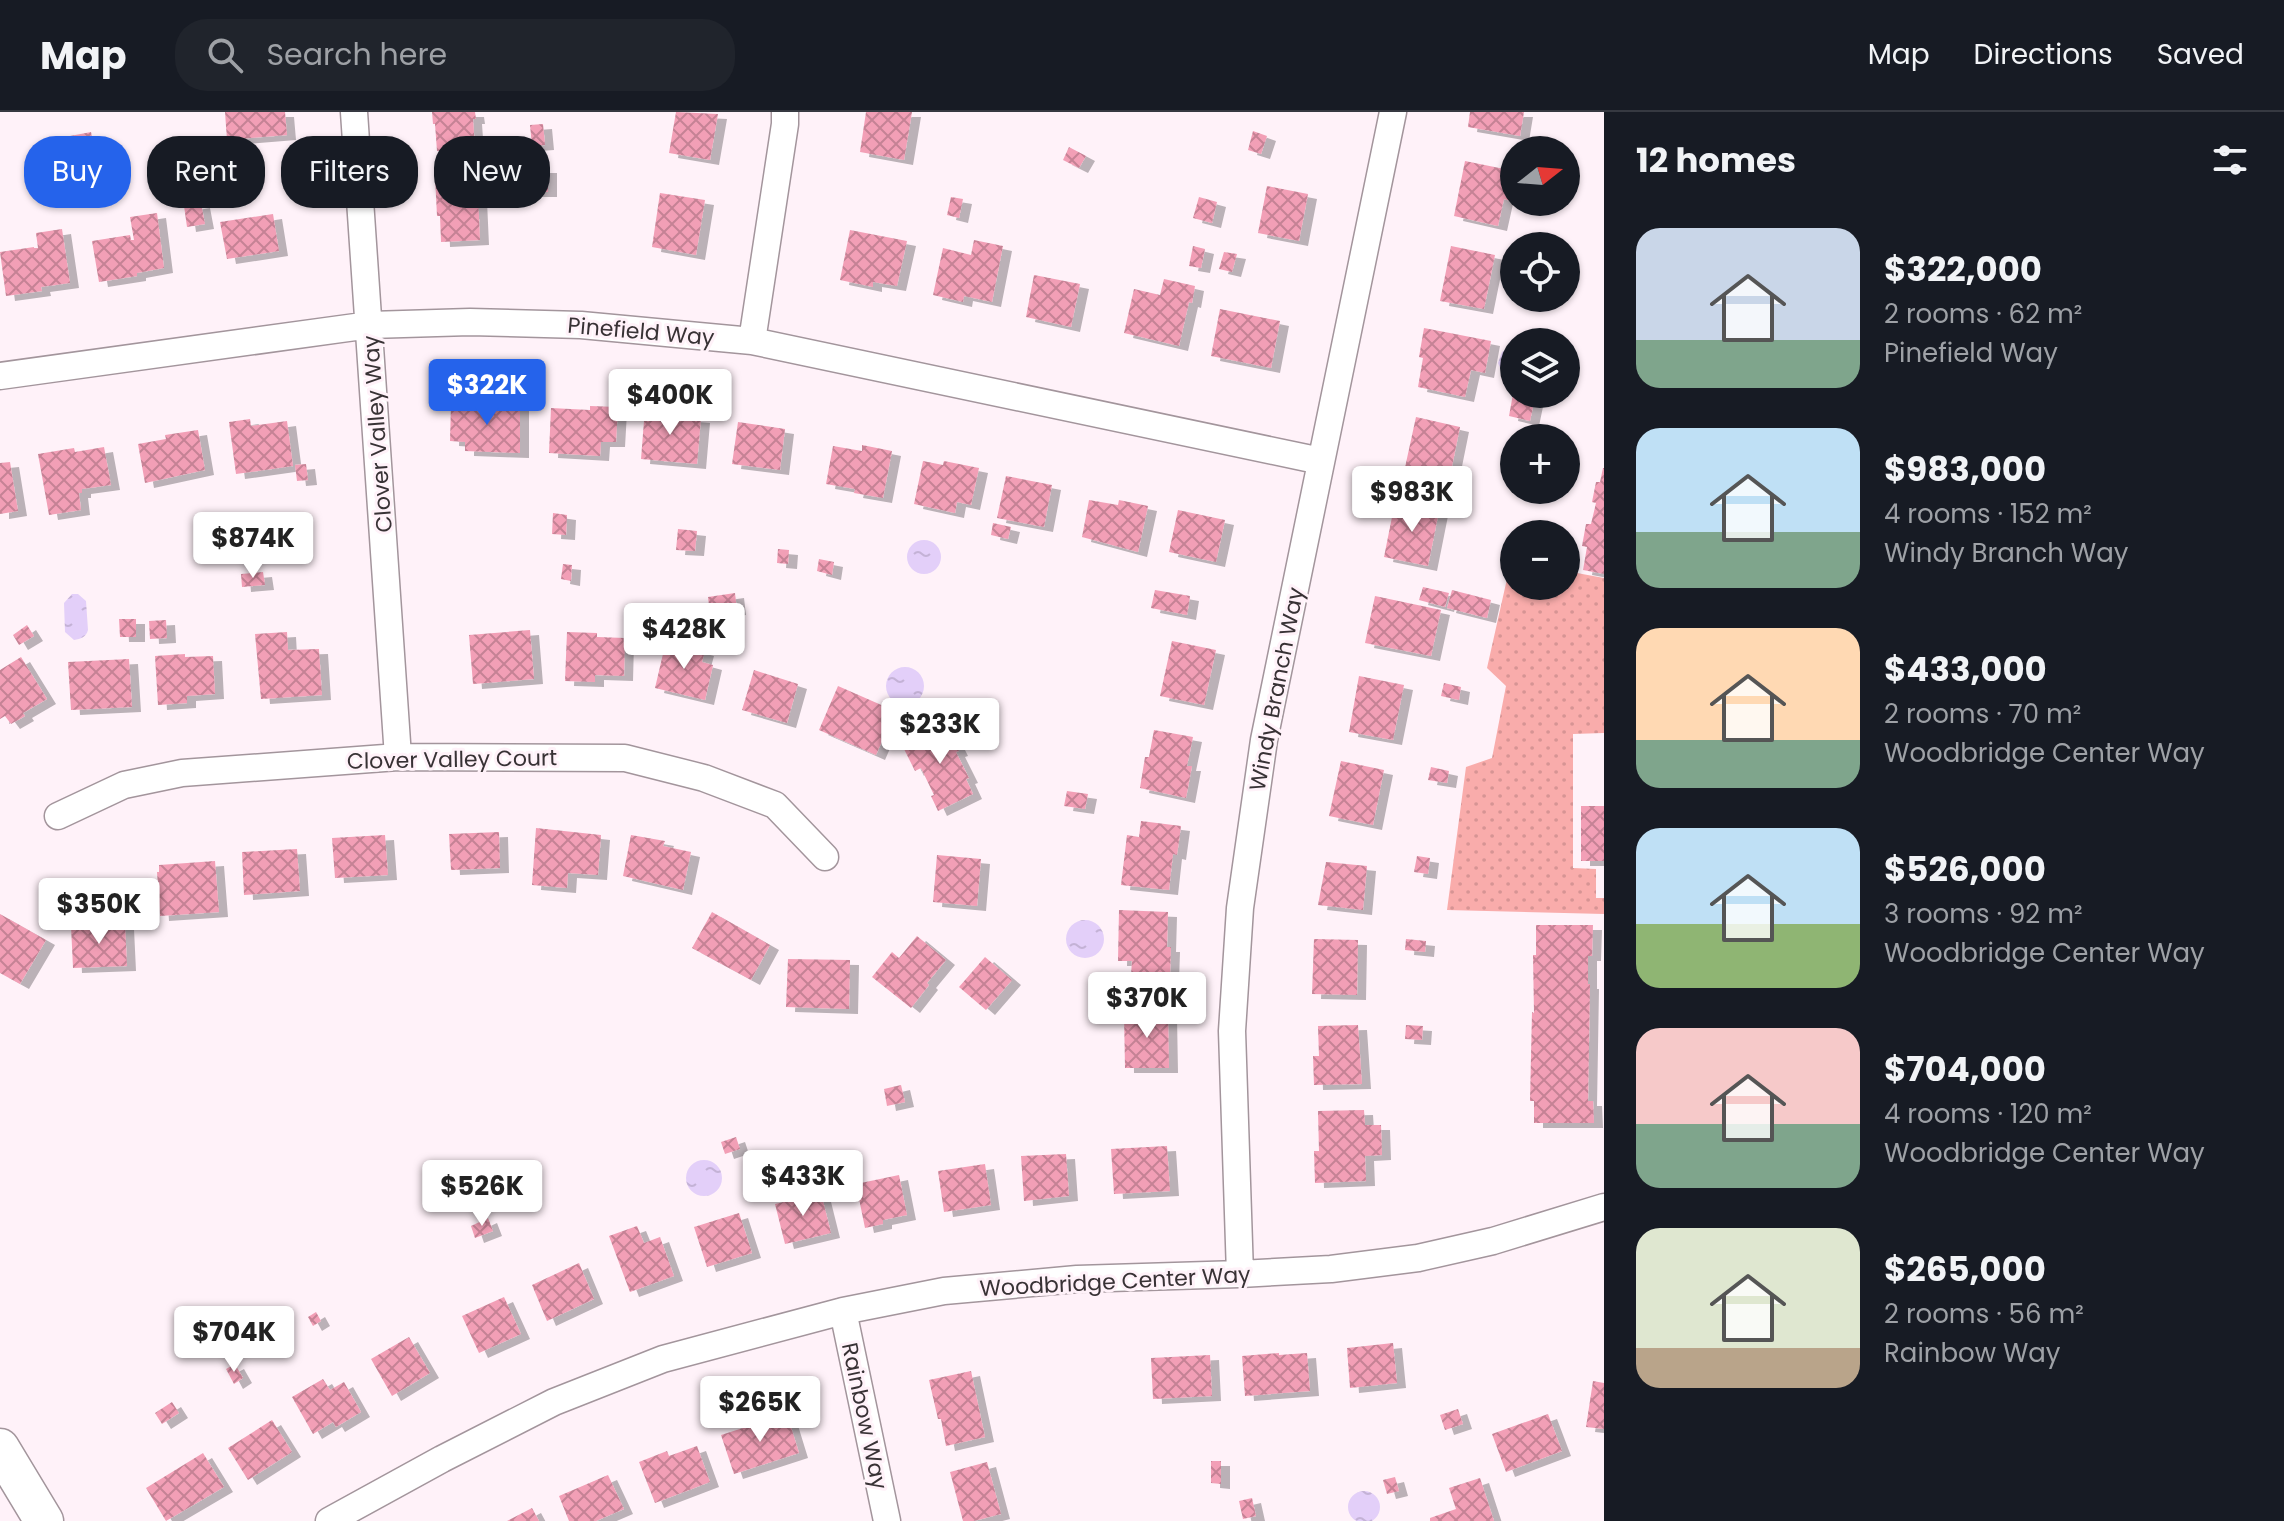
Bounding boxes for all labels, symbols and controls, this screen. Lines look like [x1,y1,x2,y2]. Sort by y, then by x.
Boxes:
search box [175,19,735,91]
text: Map [40,29,127,82]
icon: search [203,33,247,77]
text: Search here [267,33,447,76]
text: Map [1868,35,1930,74]
text: Directions [1974,35,2113,74]
text: Saved [2157,35,2244,74]
chip: Buy [24,136,131,208]
chip: Rent [147,136,265,208]
chip: Filters [281,136,418,208]
chip: New [434,136,550,208]
north arrow [1500,136,1580,216]
map controls [1500,136,1580,600]
text: 12 homes [1636,136,1796,184]
icon: filters [2208,138,2252,182]
button: locate [1500,232,1580,312]
text: $322,000 [1884,245,2042,293]
icon: home [1700,260,1796,356]
text: 2 rooms · 62 m² [1884,296,2082,332]
street label: Pinefield Way [566,310,716,353]
button: layers [1500,328,1580,408]
street label: Clover Valley Way [355,334,400,534]
text: Pinefield Way [1884,335,2058,371]
pin: $322K [431,359,543,427]
text: $322K [447,367,527,403]
pin: $400K [614,369,726,437]
text: $400K [627,377,713,413]
button: + [1500,424,1580,504]
text: $983,000 [1884,445,2046,493]
icon: home [1700,460,1796,556]
pin: $983K [1356,466,1468,534]
text: $983K [1370,474,1454,510]
text: 4 rooms · 152 m² [1884,496,2092,532]
pin: $874K [197,512,309,580]
text: $874K [211,520,295,556]
button: − [1500,520,1580,600]
text: Windy Branch Way [1884,535,2128,571]
street label: Windy Branch Way [1242,584,1312,794]
pin: $428K [628,603,740,671]
text: $428K [642,611,726,647]
text: $433,000 [1884,645,2047,693]
icon: home [1700,660,1796,756]
text: 2 rooms · 70 m² [1884,696,2081,732]
pin: $233K [884,698,996,766]
text: $233K [899,706,981,742]
text: Woodbridge Center Way [1884,735,2205,771]
street label: Clover Valley Court [347,742,557,777]
text: $526,000 [1884,845,2046,893]
icon: home [1700,860,1796,956]
pin: $350K [43,878,155,946]
text: $350K [57,886,141,922]
text: 3 rooms · 92 m² [1884,896,2083,932]
text: Woodbridge Center Way [1884,935,2205,971]
pin: $370K [1091,972,1203,1040]
text: $370K [1106,980,1188,1016]
text: $704,000 [1884,1045,2046,1093]
icon: home [1700,1060,1796,1156]
text: 4 rooms · 120 m² [1884,1096,2092,1132]
text: Woodbridge Center Way [1884,1135,2205,1171]
pin: $433K [747,1150,859,1218]
text: $433K [761,1158,845,1194]
pin: $526K [426,1160,538,1228]
text: $526K [440,1168,524,1204]
text: $265,000 [1884,1245,2046,1293]
street label: Woodbridge Center Way [979,1259,1252,1304]
icon: home [1700,1260,1796,1356]
text: 2 rooms · 56 m² [1884,1296,2084,1332]
pin: $704K [178,1306,290,1374]
text: $704K [192,1314,276,1350]
text: Rainbow Way [1884,1335,2061,1371]
street label: Rainbow Way [834,1340,895,1493]
pin: $265K [704,1376,816,1444]
text: $265K [718,1384,802,1420]

